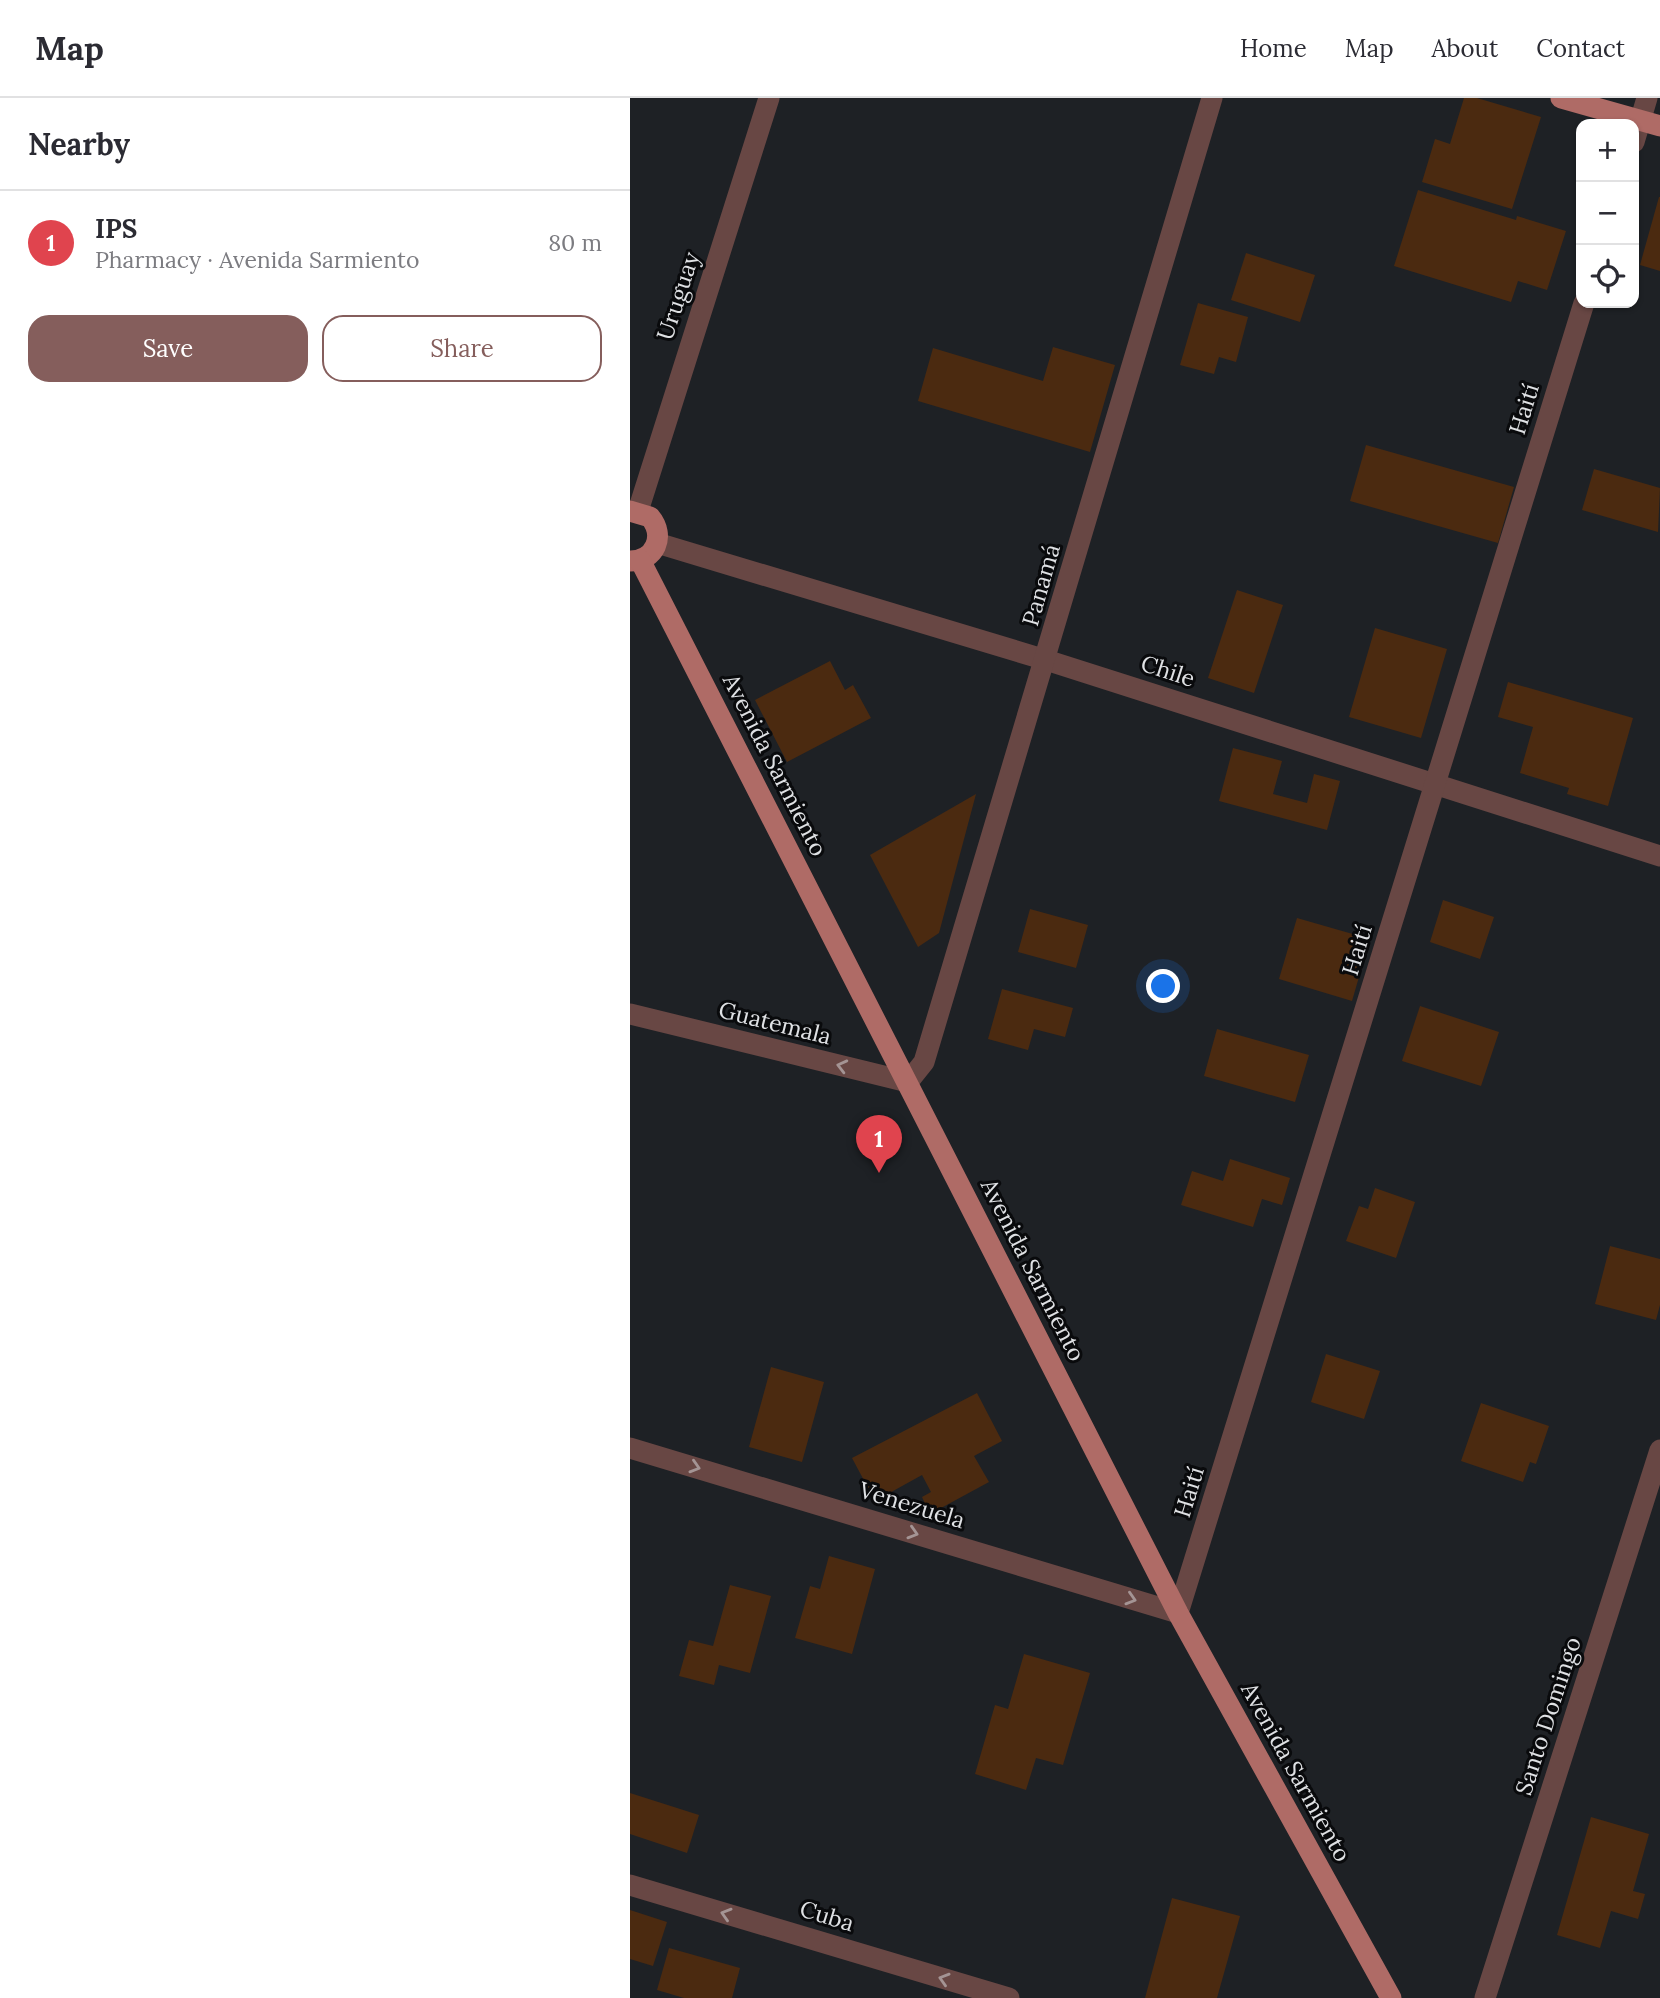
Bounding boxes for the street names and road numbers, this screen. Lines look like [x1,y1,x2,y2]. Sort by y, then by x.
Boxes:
street label: Uruguay [650,247,706,344]
street label: Haití [1502,380,1545,438]
street label: Panamá [1015,540,1066,629]
street label: Chile [1137,648,1199,693]
street label: Avenida Sarmiento [717,668,834,861]
street label: Haití [1335,921,1378,979]
street label: Guatemala [716,995,834,1051]
street label: Avenida Sarmiento [975,1173,1092,1366]
street label: Haití [1167,1463,1210,1521]
street label: Venezuela [855,1474,969,1534]
street label: Santo Domingo [1508,1633,1587,1799]
street label: Avenida Sarmiento [1235,1676,1358,1866]
street label: Cuba [797,1894,858,1937]

